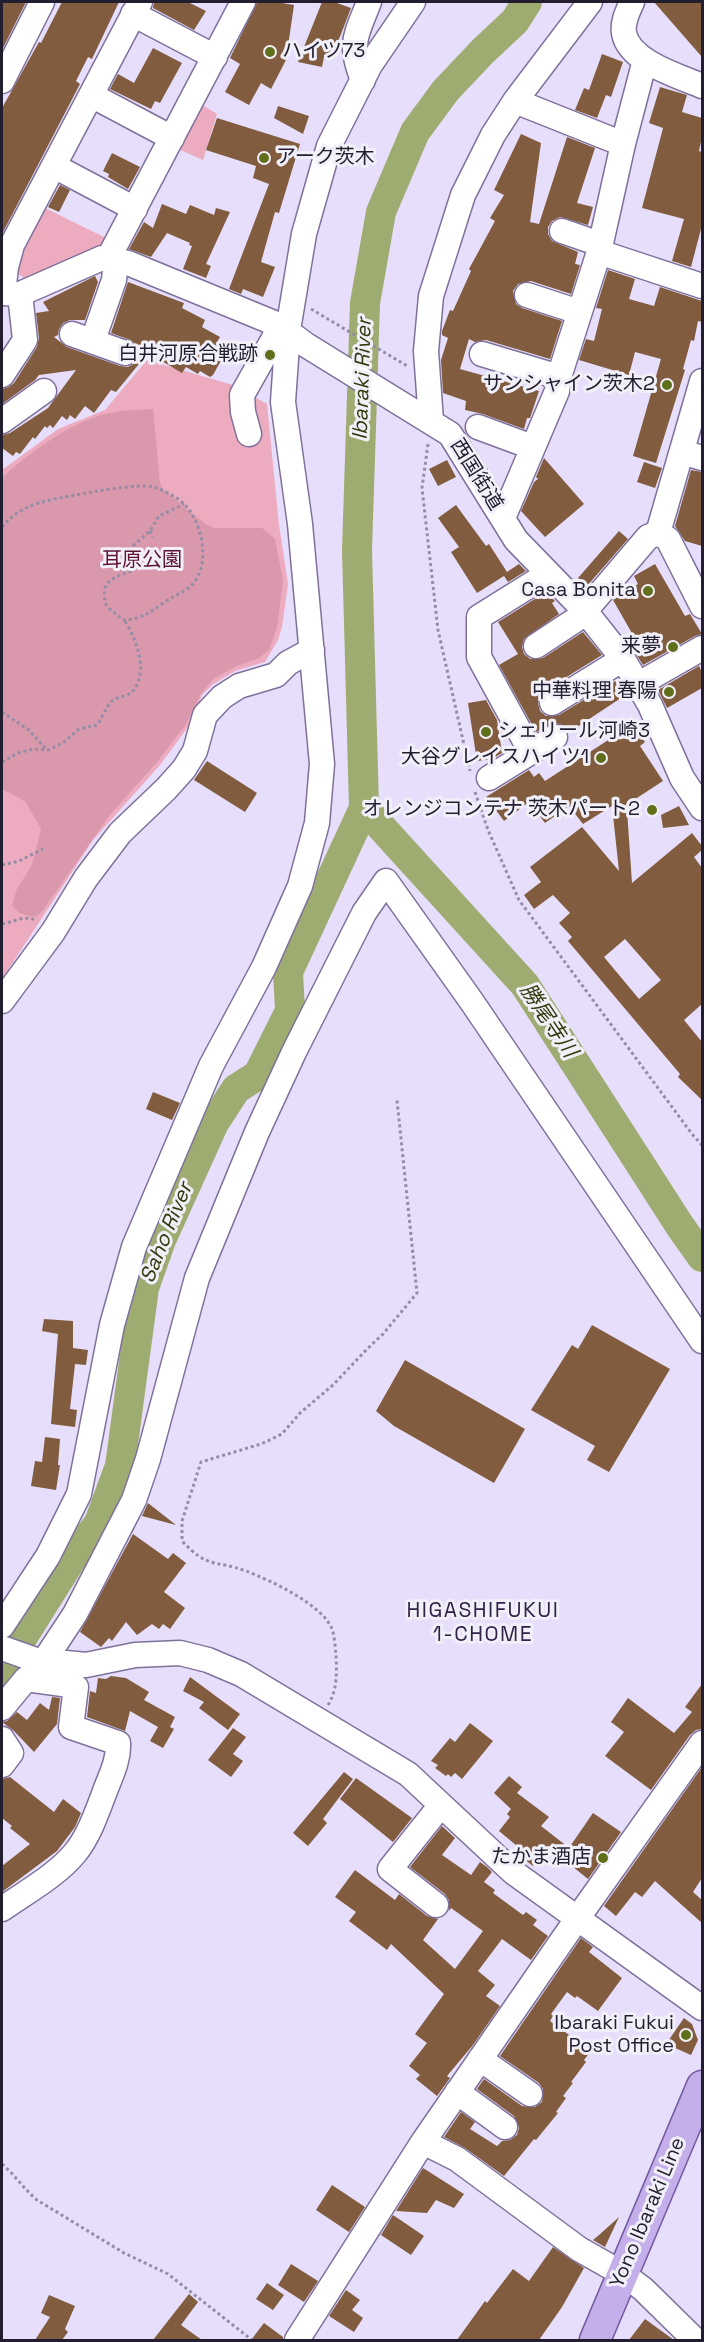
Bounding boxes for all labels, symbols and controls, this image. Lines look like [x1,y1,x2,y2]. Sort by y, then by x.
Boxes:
place label: ハイツ73 [282,40,365,64]
marker: ハイツ73 [263,45,277,59]
place label: アーク茨木 [276,146,375,170]
marker: アーク茨木 [257,151,271,165]
water label: Ibaraki River [348,318,378,440]
place label: 白井河原合戦跡 [118,343,258,367]
marker: 白井河原合戦跡 [263,348,277,362]
place label: サンシャイン茨木2 [483,373,655,397]
marker: サンシャイン茨木2 [660,378,674,392]
street label: 西国街道 [445,435,507,515]
park label: 耳原公園 [102,549,182,573]
place label: Casa Bonita [521,579,636,603]
marker: Casa Bonita [641,584,655,598]
place label: 来夢 [621,635,661,659]
marker: 来夢 [666,640,680,654]
place label: 中華料理 春陽 [532,680,657,704]
marker: 中華料理 春陽 [662,685,676,699]
place label: シェリール河崎3 [498,720,650,744]
marker: シェリール河崎3 [479,725,493,739]
place label: 大谷グレイスハイツ1 [401,746,589,770]
marker: 大谷グレイスハイツ1 [594,751,608,765]
place label: オレンジコンテナ 茨木パート2 [363,798,640,822]
marker: オレンジコンテナ 茨木パート2 [645,803,659,817]
water label: 勝尾寺川 [514,979,582,1063]
water label: Saho River [135,1179,199,1287]
district label: HIGASHIFUKUI 1-CHOME [407,1598,559,1648]
place label: たかま酒店 [491,1846,591,1870]
marker: たかま酒店 [596,1851,610,1865]
place label: Ibaraki Fukui Post Office [554,2012,674,2059]
marker: Ibaraki Fukui Post Office [679,2028,693,2042]
street label: Yono Ibaraki Line [605,2134,691,2292]

